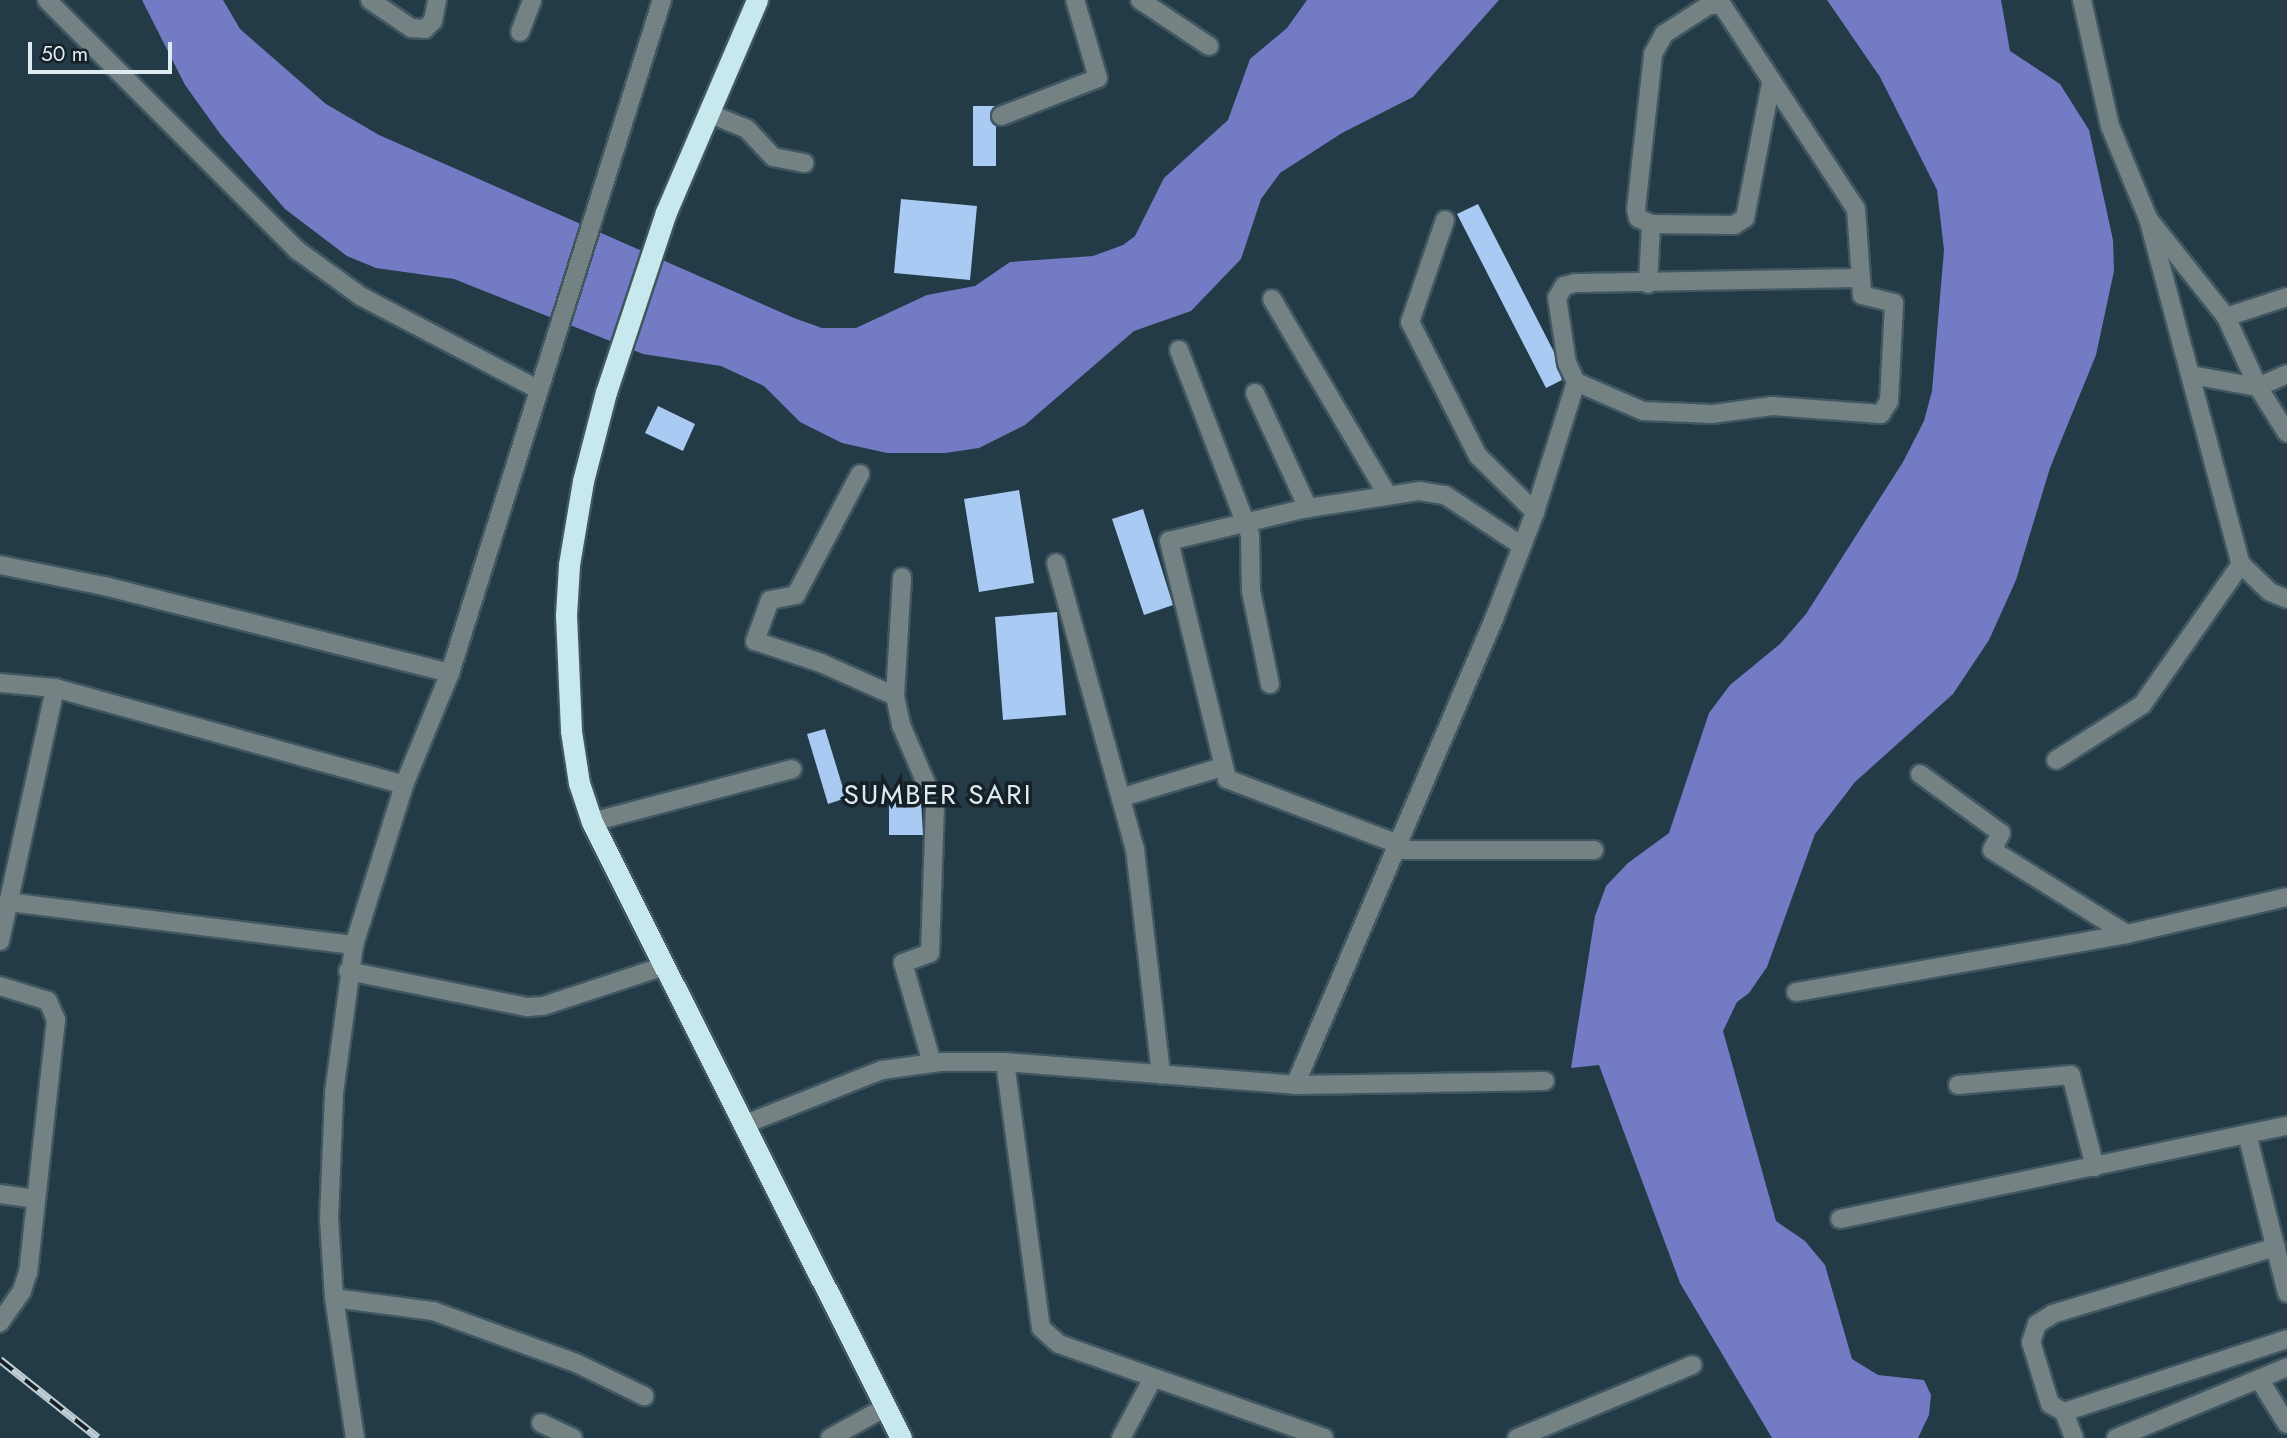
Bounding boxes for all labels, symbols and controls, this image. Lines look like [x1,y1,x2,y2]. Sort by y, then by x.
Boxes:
scale bar [32,28,175,72]
text: 50 m [41,39,88,69]
district label: SUMBER SARI [845,778,1031,812]

